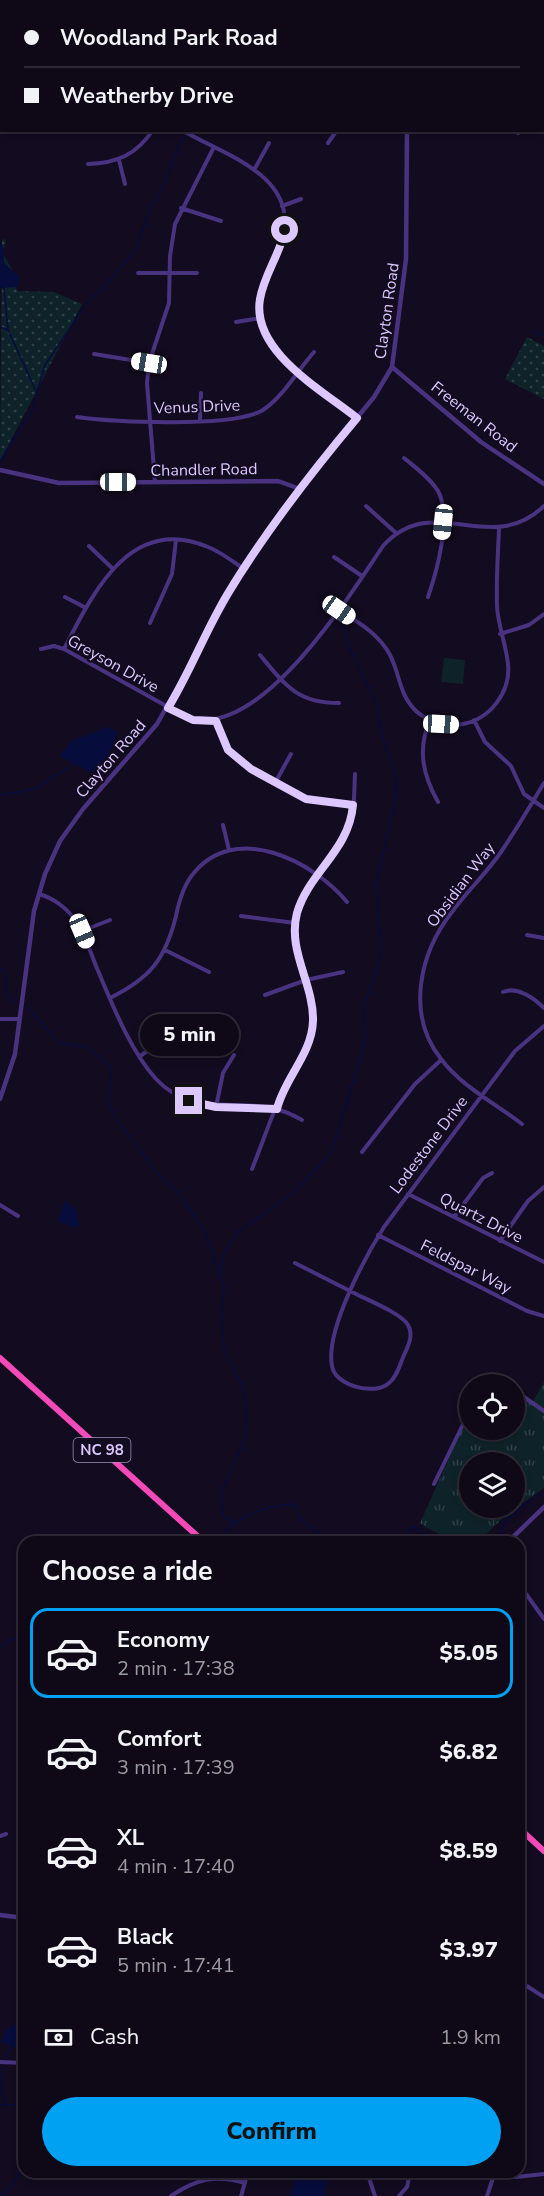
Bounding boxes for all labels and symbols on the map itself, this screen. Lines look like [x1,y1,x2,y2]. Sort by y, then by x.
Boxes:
route start [271,216,298,243]
street label: Clayton Road [369,261,405,361]
car [130,351,168,375]
street label: Freeman Road [426,376,522,458]
street label: Venus Drive [152,394,241,420]
street label: Chandler Road [150,458,258,482]
car [100,473,136,491]
car [432,503,454,541]
car [319,592,359,628]
street label: Greyson Drive [63,630,163,698]
car [423,714,459,734]
street label: Clayton Road [71,715,151,803]
street label: Obsidian Way [422,837,501,932]
car [67,911,97,951]
callout: 5 min [140,1014,238,1056]
route end [175,1087,202,1114]
street label: Lodestone Drive [385,1092,473,1198]
street label: Quartz Drive [435,1188,527,1248]
street label: Feldspar Way [417,1235,516,1300]
road number: NC 98 [74,1438,130,1462]

